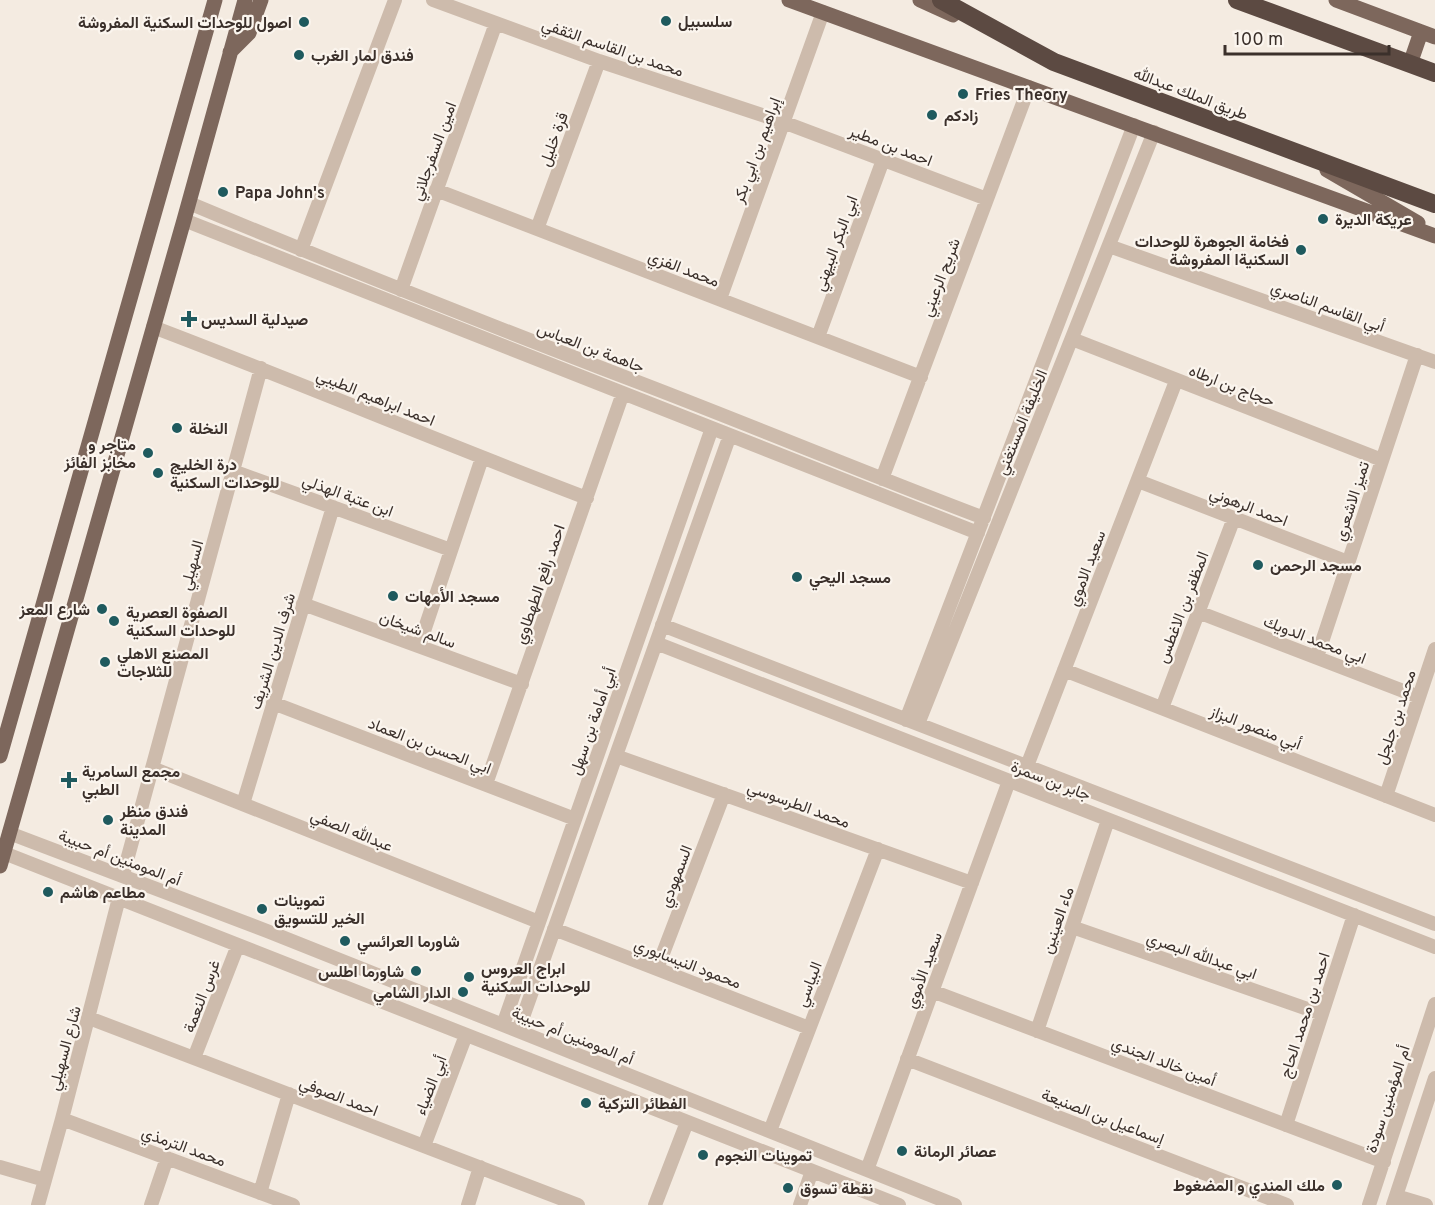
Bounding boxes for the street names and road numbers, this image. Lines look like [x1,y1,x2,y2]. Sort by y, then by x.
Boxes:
street label: محمد بن القاسم الثقفي [538,15,686,84]
street label: طريق الملك عبدالله [1130,63,1251,126]
street label: إبراهيم بن ابي بكر [729,95,788,208]
street label: امين السفرجلاني [408,99,464,205]
street label: قرة خليل [536,110,574,170]
street label: احمد بن مطير [845,121,935,172]
street label: ابي البكر البيهني [810,193,865,295]
street label: شريح الرعيني [918,236,968,321]
street label: محمد الفزي [644,247,722,294]
street label: أبي القاسم الناصري [1267,278,1387,340]
street label: جاهمة بن العباس [534,319,647,379]
street label: حجاج بن ارطاه [1186,361,1277,412]
street label: احمد ابراهيم الطيبي [312,366,438,434]
street label: الخليفة المستغني [993,367,1055,479]
street label: تميز الاشعري [1331,459,1377,545]
street label: ابن عتبة الهذلي [298,471,395,524]
street label: احمد الرهوني [1206,484,1290,534]
street label: احمد رافع الطهطاوي [511,522,573,648]
street label: سعيد الاموي [1064,528,1113,610]
street label: السهيلي [177,538,211,593]
street label: المظفر بن الاغطس [1153,549,1214,666]
street label: شرف الدين الشريف [247,591,301,712]
street label: سالم شيخان [376,608,458,654]
street label: ابي محمد الدويك [1259,612,1368,671]
street label: أبي أمامة بن سهل [566,665,624,779]
street label: محمد بن جلجل [1372,668,1422,767]
street label: أبي منصور البزاز [1205,702,1304,757]
street label: ابي الحسن بن العماد [364,714,494,781]
street label: جابر بن سمرة [1008,758,1093,806]
street label: محمد الطرسوسي [744,778,852,836]
street label: عبدالله الصفي [307,805,396,859]
street label: أم المومنين أم حبيبة [55,826,184,892]
street label: السمهودي [656,843,700,911]
street label: ماء العينين [1038,885,1080,957]
street label: ابي عبدالله البصري [1143,928,1260,987]
street label: سعيد الأموي [902,930,950,1012]
street label: محمود النيسابوري [630,935,744,996]
street label: احمد بن محمد الحاج [1276,950,1336,1081]
street label: غرس النعمة [180,958,226,1036]
street label: البياسي [792,959,829,1011]
street label: أم المومنين أم حبيبة [508,1003,637,1071]
street label: شارع السهيلي [45,1004,89,1094]
street label: أمين خالد الجندي [1108,1034,1219,1094]
street label: أم المؤمنين سودة [1362,1043,1416,1156]
street label: أبي الضياء [411,1053,454,1119]
street label: احمد الصوفي [295,1074,381,1124]
street label: إسماعيل بن الصنيعة [1038,1085,1167,1151]
street label: محمد الترمذي [138,1123,228,1174]

